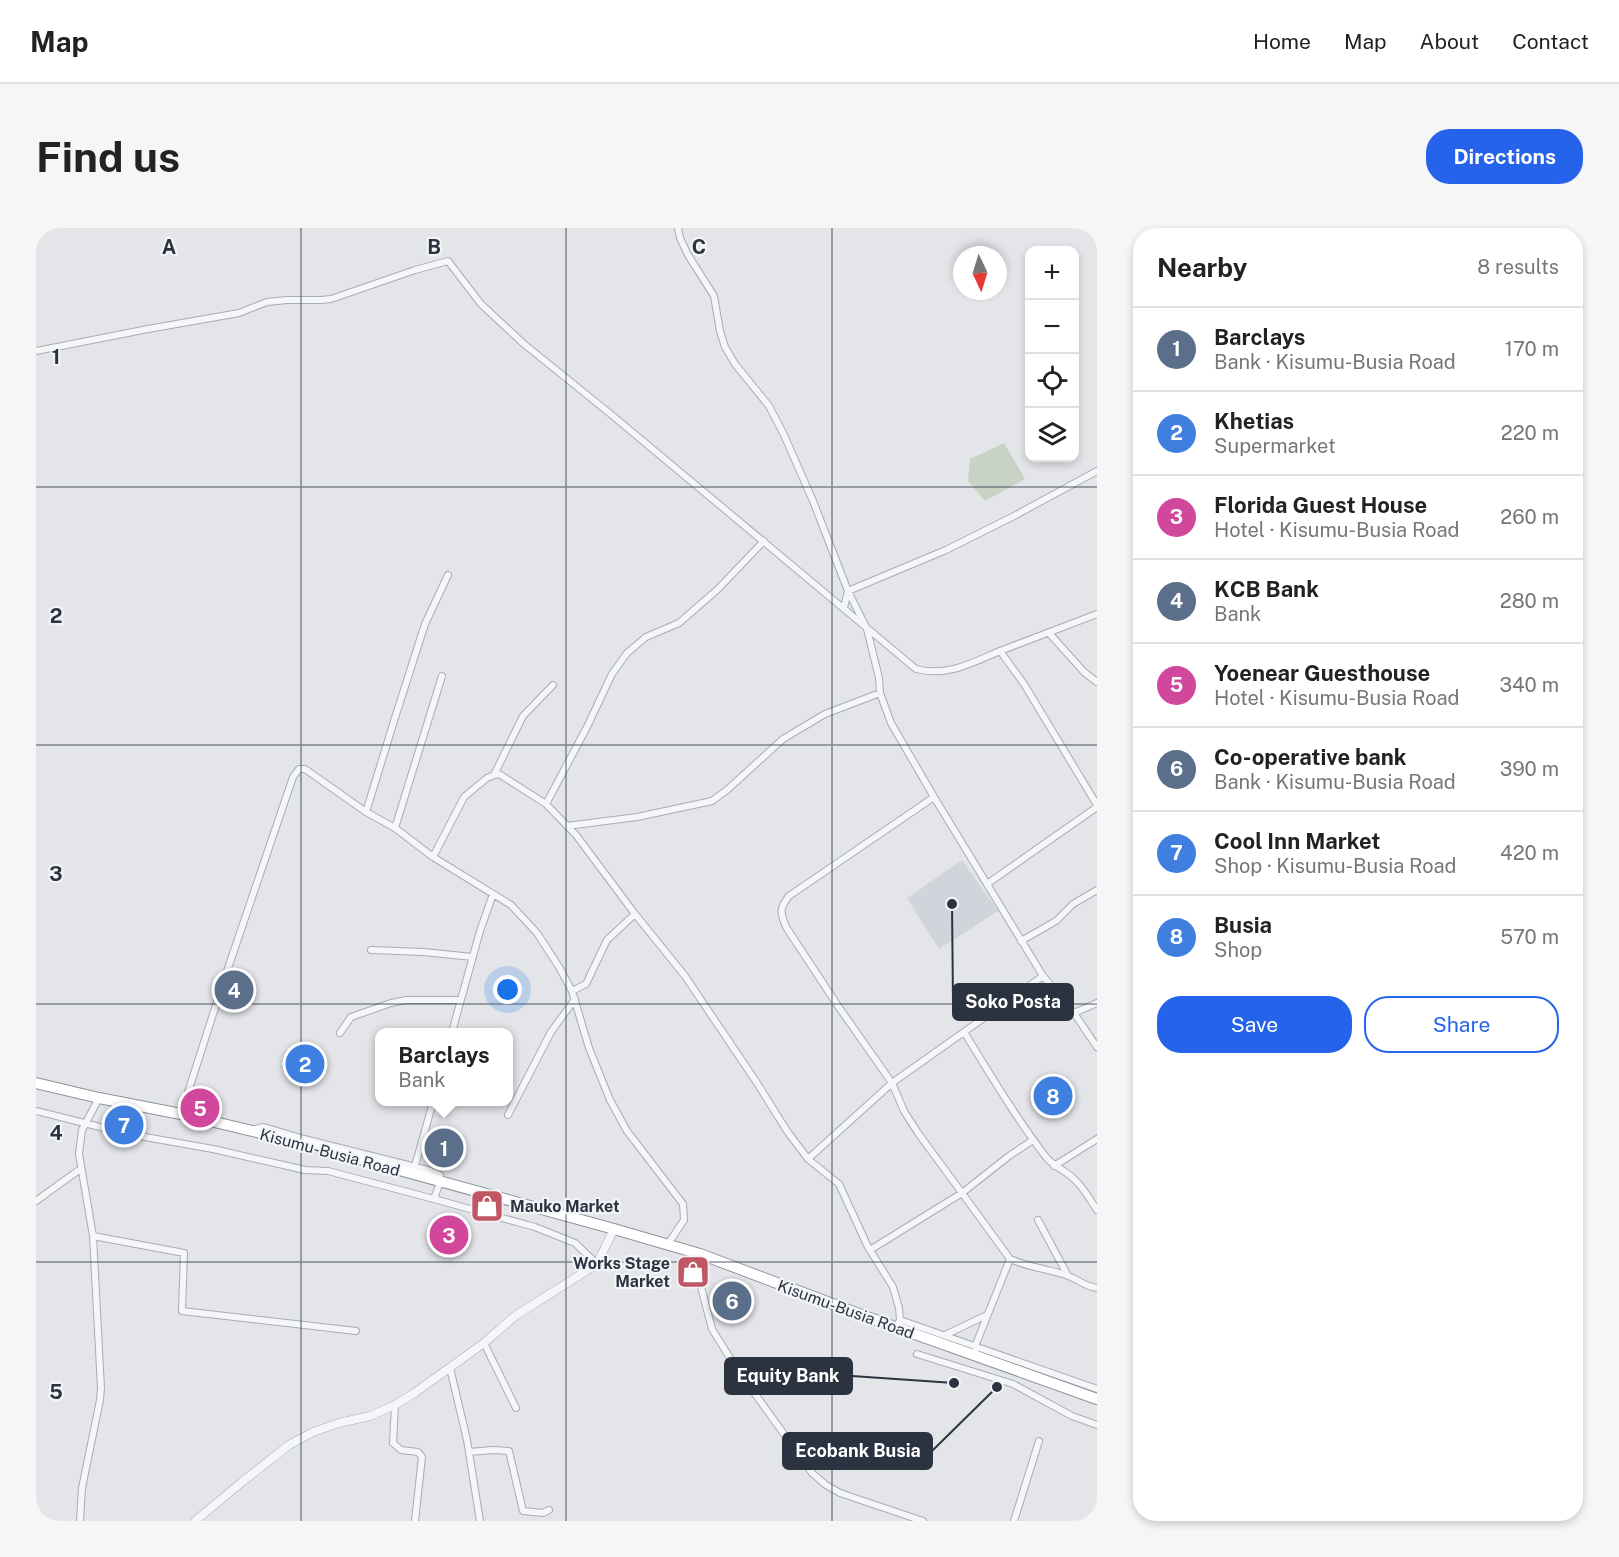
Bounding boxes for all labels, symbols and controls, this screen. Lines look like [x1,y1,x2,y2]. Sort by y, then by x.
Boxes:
text: Map [30,25,89,58]
text: Home [1253,29,1311,54]
text: Map [1344,29,1387,54]
text: About [1420,29,1479,54]
text: Contact [1512,29,1589,54]
button: Directions [1426,129,1583,184]
text: Find us [36,132,180,181]
text: A [162,235,176,259]
text: B [427,235,441,259]
text: C [692,235,706,259]
north arrow [953,246,1007,300]
map controls [1025,246,1079,462]
button: + [1025,246,1079,300]
text: Nearby [1157,252,1247,283]
text: 8 results [1477,255,1559,279]
button: − [1025,300,1079,354]
text: Barclays [1214,324,1305,350]
text: 1 [1172,337,1181,361]
text: 170 m [1505,337,1559,361]
text: 1 [52,345,60,369]
text: Bank · Kisumu-Busia Road [1214,350,1456,374]
button: locate [1025,354,1079,408]
button: layers [1025,408,1079,462]
text: Khetias [1214,408,1294,434]
text: 2 [1170,421,1183,445]
text: 220 m [1501,421,1559,445]
text: Supermarket [1214,434,1336,458]
text: Florida Guest House [1214,492,1427,518]
text: 3 [1170,505,1183,529]
text: 260 m [1500,505,1559,529]
text: Hotel · Kisumu-Busia Road [1214,518,1459,542]
text: KCB Bank [1214,576,1319,602]
text: 4 [1170,589,1183,613]
text: 280 m [1500,589,1559,613]
text: Bank [1214,602,1261,626]
text: 2 [50,604,62,628]
text: Yoenear Guesthouse [1214,660,1430,686]
text: 5 [1170,673,1183,697]
text: 340 m [1499,673,1559,697]
text: Hotel · Kisumu-Busia Road [1214,686,1459,710]
text: Co-operative bank [1214,744,1407,770]
text: 6 [1170,757,1183,781]
text: 390 m [1500,757,1559,781]
text: Bank · Kisumu-Busia Road [1214,770,1456,794]
text: Cool Inn Market [1214,828,1381,854]
text: 7 [1170,841,1183,865]
text: 420 m [1500,841,1559,865]
text: Shop · Kisumu-Busia Road [1214,854,1456,878]
text: 3 [49,862,63,886]
text: Busia [1214,912,1272,938]
text: 8 [1170,925,1183,949]
text: 570 m [1500,925,1559,949]
text: Shop [1214,938,1262,962]
pin: 4 [214,968,254,1012]
your location [493,975,522,1004]
callout: Soko Posta [953,984,1073,1020]
text: Soko Posta [965,991,1061,1012]
button: Save [1157,996,1352,1053]
button: Share [1364,996,1559,1053]
popup [375,1028,513,1106]
pin: 2 [286,1042,324,1086]
text: Barclays [398,1042,490,1068]
text: Bank [398,1068,446,1092]
pin: 8 [1034,1074,1072,1118]
pin: 5 [180,1086,220,1130]
pin: 7 [104,1102,143,1148]
text: 4 [49,1121,63,1145]
street label: Kisumu-Busia Road [258,1125,402,1180]
pin: 1 [424,1126,464,1170]
shop icon: Mauko Market [469,1188,505,1224]
place label: Mauko Market [510,1197,620,1216]
pin: 3 [430,1212,468,1258]
place label: Works Stage Market [573,1254,670,1291]
shop icon: Works Stage Market [675,1254,711,1290]
street label: Kisumu-Busia Road [775,1276,917,1343]
pin: 6 [712,1278,752,1324]
callout: Equity Bank [725,1358,852,1394]
text: Equity Bank [736,1365,840,1386]
text: 5 [49,1380,63,1404]
callout: Ecobank Busia [783,1433,932,1469]
text: Ecobank Busia [795,1440,921,1461]

